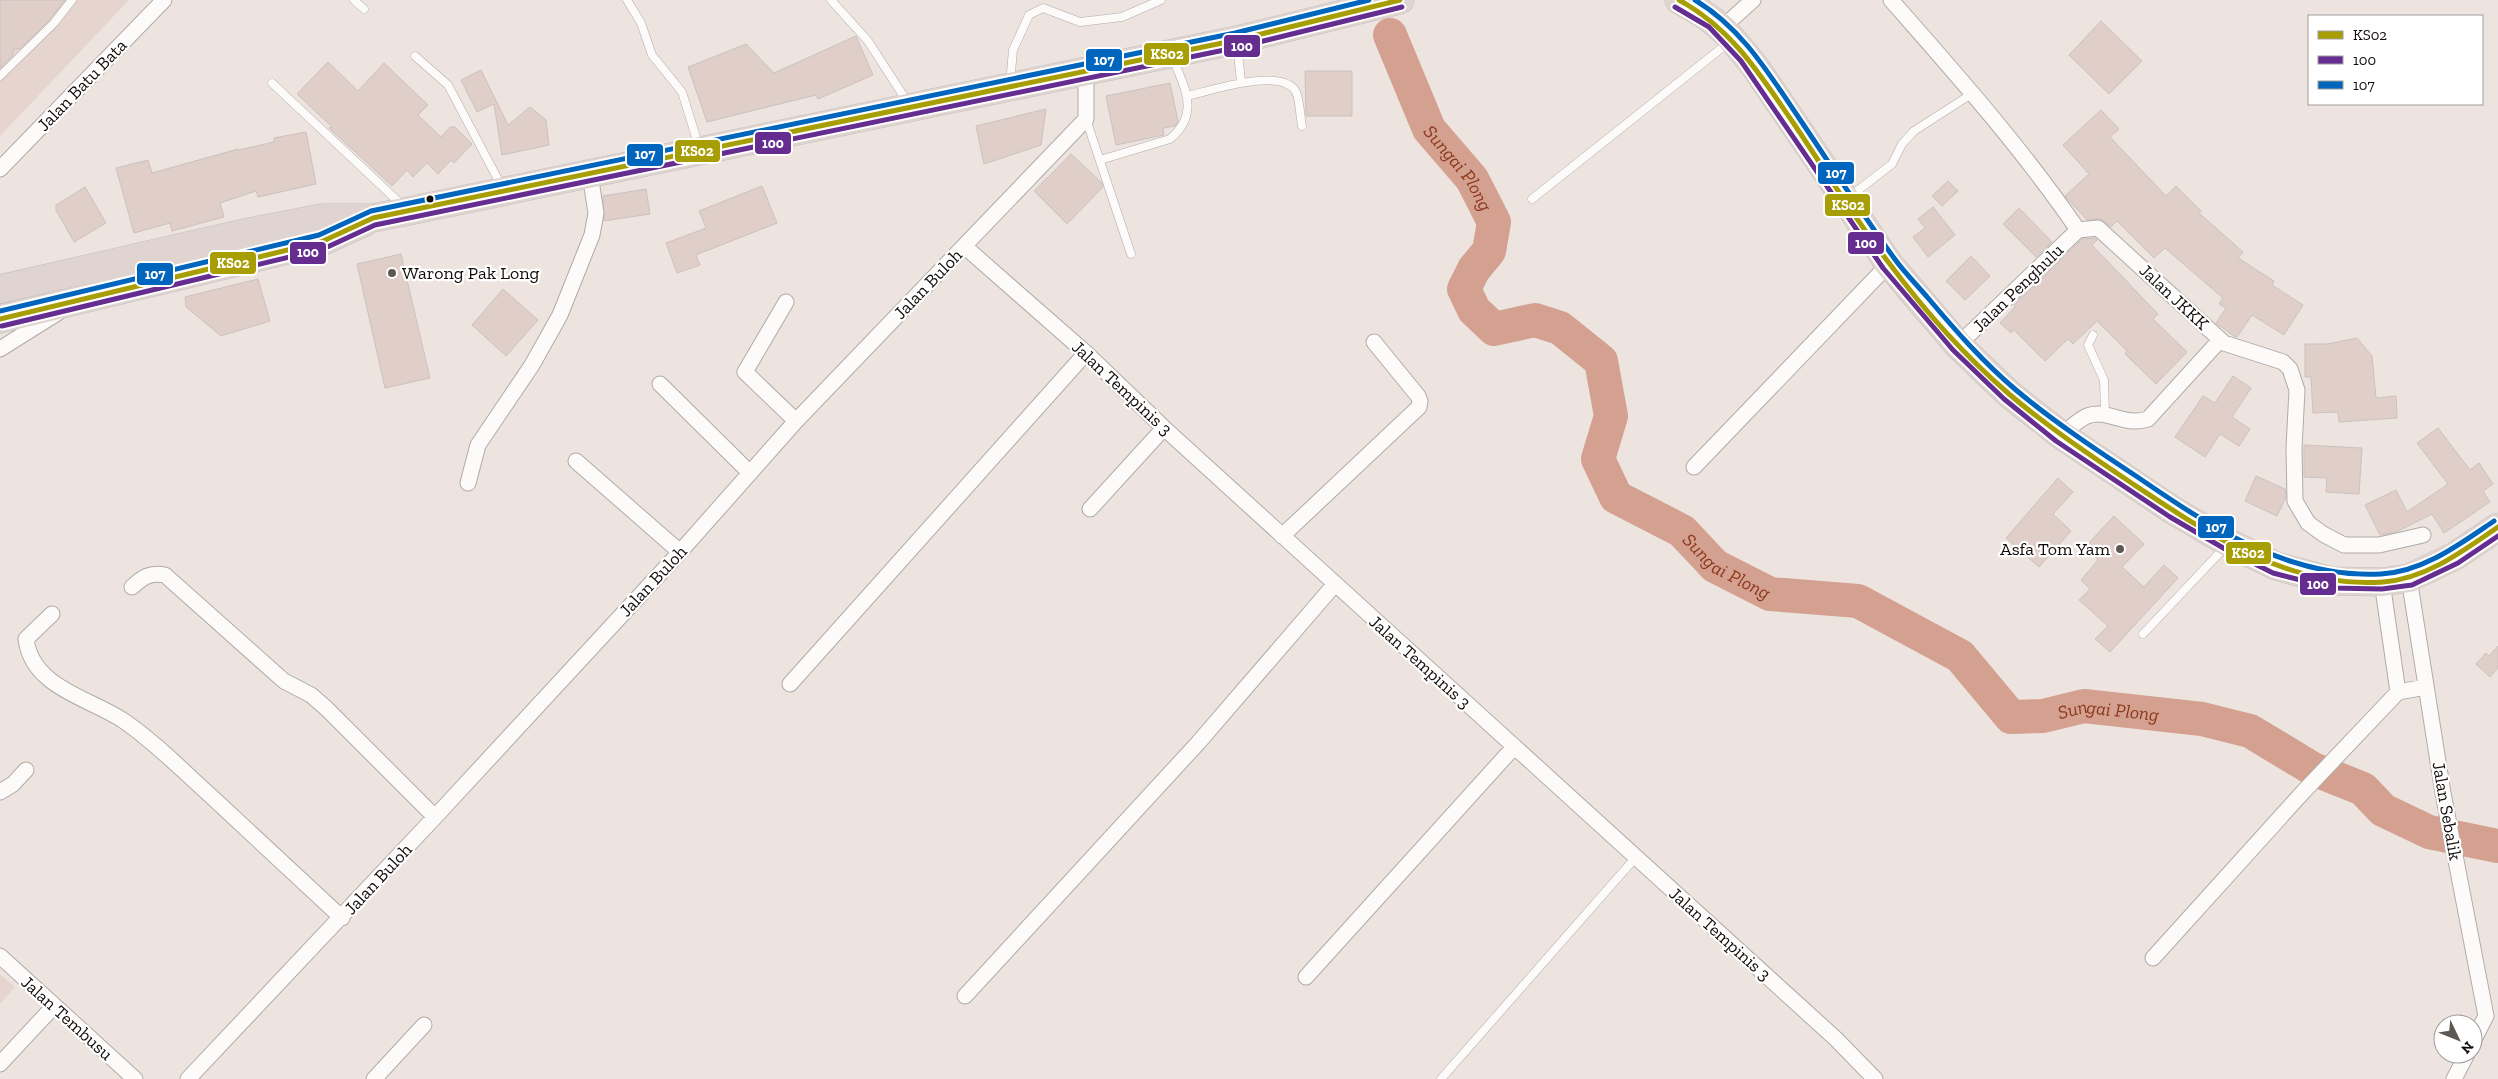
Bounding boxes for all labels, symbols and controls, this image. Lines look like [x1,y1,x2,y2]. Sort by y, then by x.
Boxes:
legend [2308,15,2483,105]
text: KS02 [2353,26,2387,44]
street label: Jalan Batu Bata [33,34,132,136]
line badge: 100 [1223,34,1261,58]
text: 100 [1231,38,1253,55]
line badge: KS02 [1143,42,1190,66]
text: KS02 [1151,46,1184,63]
line badge: 107 [1085,48,1123,72]
text: 100 [2353,51,2376,69]
text: 107 [1094,52,1114,69]
text: 107 [2353,76,2374,94]
water label: Sungai Plong [1419,120,1498,215]
line badge: 100 [754,131,792,155]
text: 100 [762,135,784,152]
line badge: KS02 [674,139,721,163]
line badge: 107 [626,143,664,167]
text: KS02 [681,143,714,160]
text: 107 [635,146,655,163]
line badge: 107 [1817,161,1855,185]
text: 107 [1826,165,1846,182]
line badge: KS02 [1824,193,1871,217]
unlabelled marker [425,194,435,204]
text: KS02 [1832,197,1865,214]
line badge: 100 [1847,231,1885,255]
text: 100 [1855,235,1877,252]
street label: Jalan Penghulu [1968,239,2068,337]
line badge: 100 [289,241,327,265]
text: 100 [297,244,319,261]
street label: Jalan Buloh [889,244,967,324]
line badge: KS02 [209,251,257,275]
text: KS02 [217,255,250,272]
street label: Jalan JKKK [2135,259,2214,335]
line badge: 107 [136,262,174,286]
place label: Warong Pak Long [402,262,539,284]
text: 107 [145,266,165,283]
marker: Warong Pak Long [386,267,398,279]
street label: Jalan Tempinis 3 [1067,336,1177,440]
line badge: 107 [2197,515,2235,539]
text: 107 [2206,519,2226,536]
water label: Sungai Plong [1678,528,1775,604]
place label: Asfa Tom Yam [2000,538,2110,560]
street label: Jalan Buloh [614,541,692,621]
line badge: KS02 [2225,541,2272,565]
marker: Asfa Tom Yam [2114,543,2126,555]
text: KS02 [2232,545,2265,562]
line badge: 100 [2299,572,2337,596]
text: 100 [2307,576,2329,593]
street label: Jalan Tempinis 3 [1365,611,1475,713]
water label: Sungai Plong [2055,695,2160,726]
street label: Jalan Sebalik [2427,760,2467,863]
street label: Jalan Buloh [339,839,417,919]
street label: Jalan Tempinis 3 [1665,883,1775,985]
street label: Jalan Tembusu [17,971,117,1065]
north arrow [2433,1014,2483,1064]
text: N [2457,1038,2477,1057]

